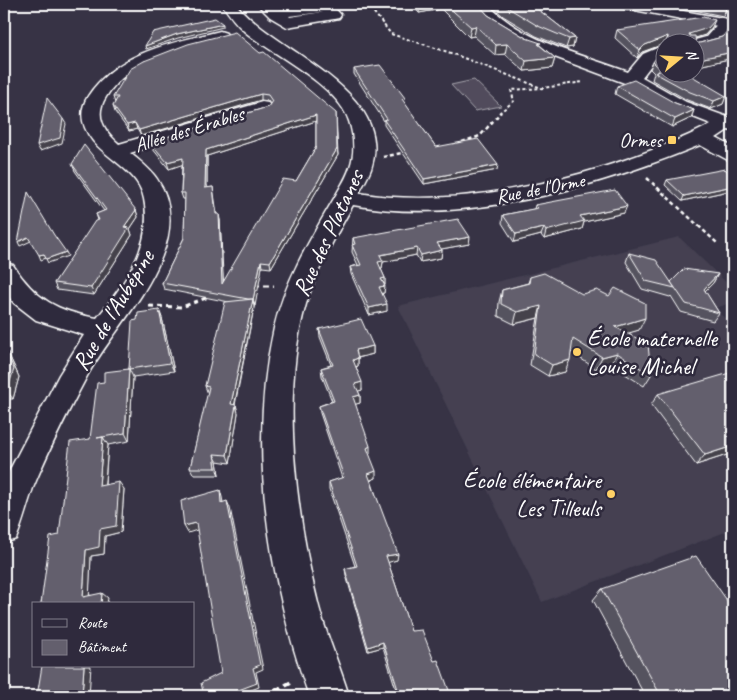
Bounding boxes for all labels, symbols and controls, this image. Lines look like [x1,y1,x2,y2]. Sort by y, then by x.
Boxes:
north arrow [654,32,704,82]
text: N [682,47,702,63]
street label: Allée des Érables [132,100,249,158]
place label: Ormes [619,128,664,153]
marker: Ormes [666,134,678,146]
street label: Rue des Platanes [286,163,371,301]
street label: Rue de l'Orme [494,167,588,209]
street label: Rue de l'Aubépine [65,242,162,376]
place label: École maternelle Louise Michel [587,323,719,381]
marker: École maternelle Louise Michel [571,346,583,358]
place label: École élémentaire Les Tilleuls [463,465,603,523]
marker: École élémentaire Les Tilleuls [605,488,617,500]
legend [32,602,195,668]
text: Route [78,614,108,633]
text: Bâtiment [78,638,128,657]

